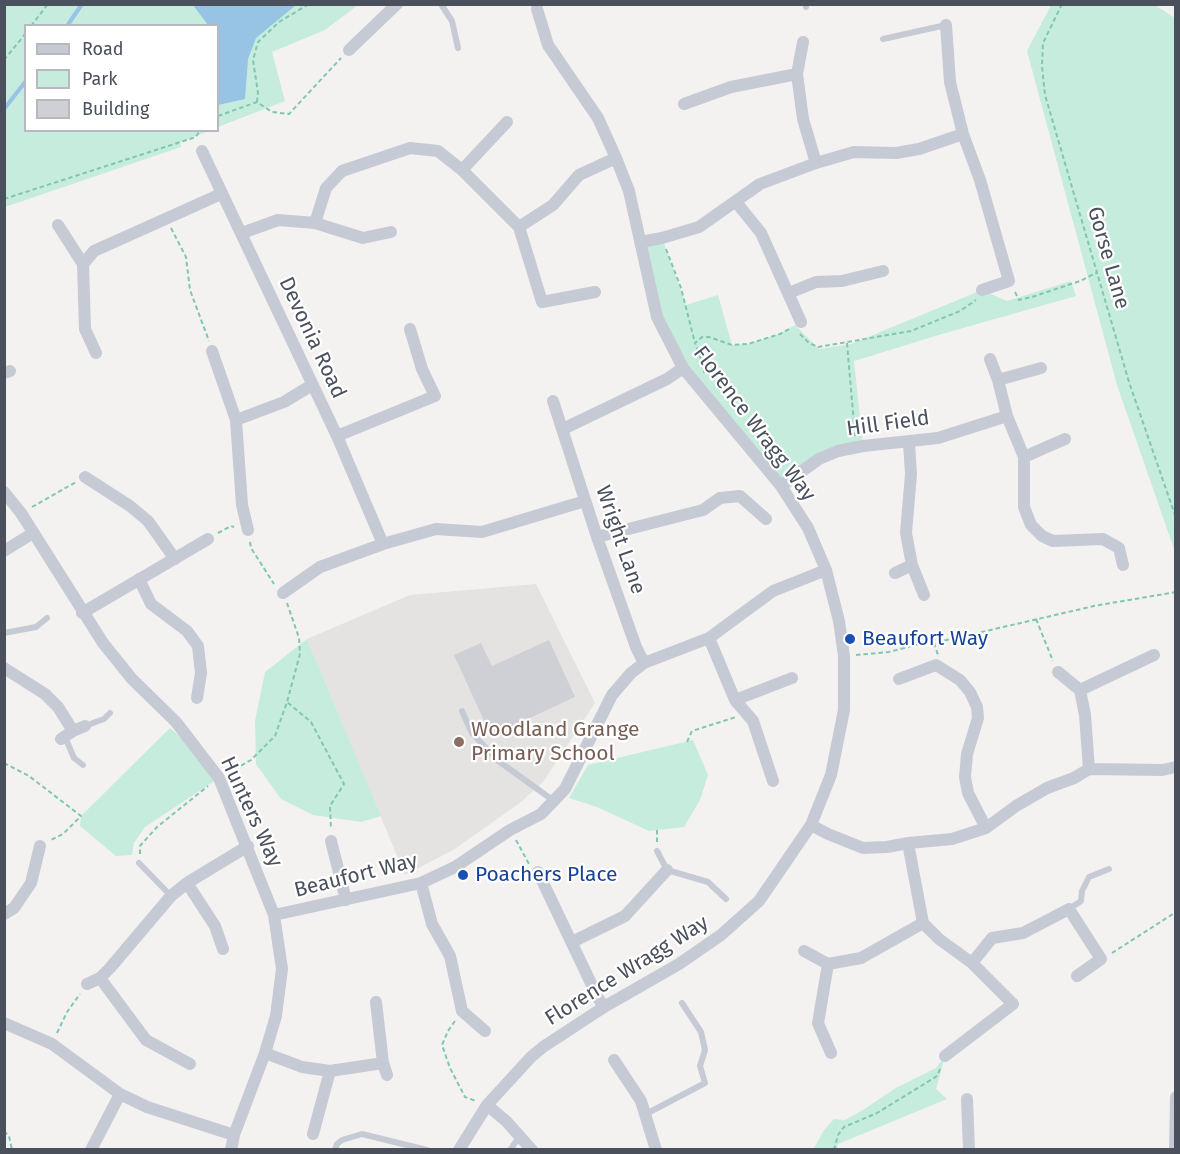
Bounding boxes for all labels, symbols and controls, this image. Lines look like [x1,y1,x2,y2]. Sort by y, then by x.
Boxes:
legend [24,24,219,132]
text: Road [82,38,124,60]
text: Park [82,68,117,90]
text: Building [82,98,149,120]
street label: Gorse Lane [1081,204,1135,312]
street label: Devonia Road [273,273,351,403]
street label: Florence Wragg Way [687,341,821,507]
street label: Hill Field [845,406,931,442]
street label: Wright Lane [590,482,650,598]
place label: Beaufort Way [862,626,988,652]
marker: Beaufort Way [843,632,857,646]
place label: Woodland Grange Primary School [471,717,640,767]
marker: Woodland Grange Primary School [452,735,466,749]
street label: Hunters Way [214,753,288,871]
street label: Beaufort Way [292,849,420,903]
place label: Poachers Place [475,862,618,888]
marker: Poachers Place [456,868,470,882]
street label: Florence Wragg Way [541,911,713,1031]

